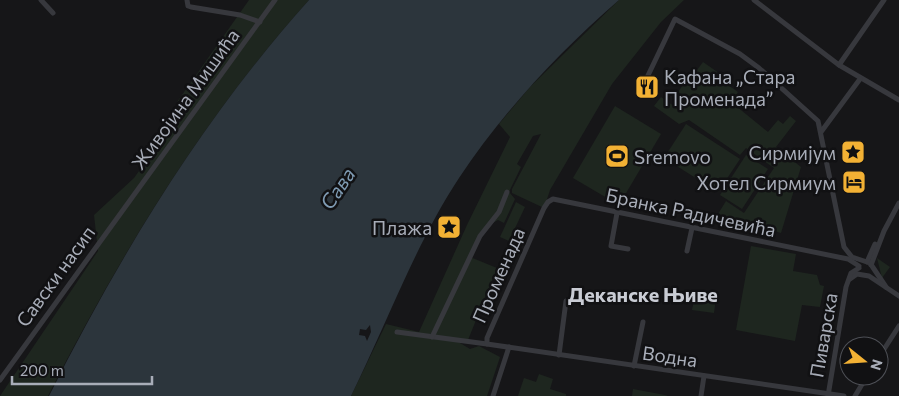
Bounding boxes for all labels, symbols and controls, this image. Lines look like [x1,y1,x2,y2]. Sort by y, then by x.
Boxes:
street label: Живојина Мишића [126,24,244,174]
place label: Кафана „Стара Променада” [664,65,795,110]
restaurant icon: Кафана „Стара Променада” [634,74,660,100]
place icon: Сирмијум [840,139,866,165]
place label: Сирмијум [748,141,836,164]
sports icon: Sremovo [604,143,630,169]
place label: Sremovo [634,145,711,168]
water label: Сава [314,163,360,213]
hotel icon: Хотел Сирмиум [841,169,867,195]
place label: Хотел Сирмиум [696,171,836,194]
street label: Бранка Радичевића [604,183,778,241]
place icon: Плажа [436,214,462,240]
place label: Плажа [372,216,432,239]
street label: Савски насип [11,221,99,331]
street label: Променада [467,224,529,326]
district label: Деканске Њиве [568,282,718,306]
street label: Пиварска [804,291,842,379]
north arrow [839,336,889,386]
street label: Водна [641,341,699,371]
scale bar [12,354,152,386]
text: N [867,357,887,372]
text: 200 m [20,361,64,379]

